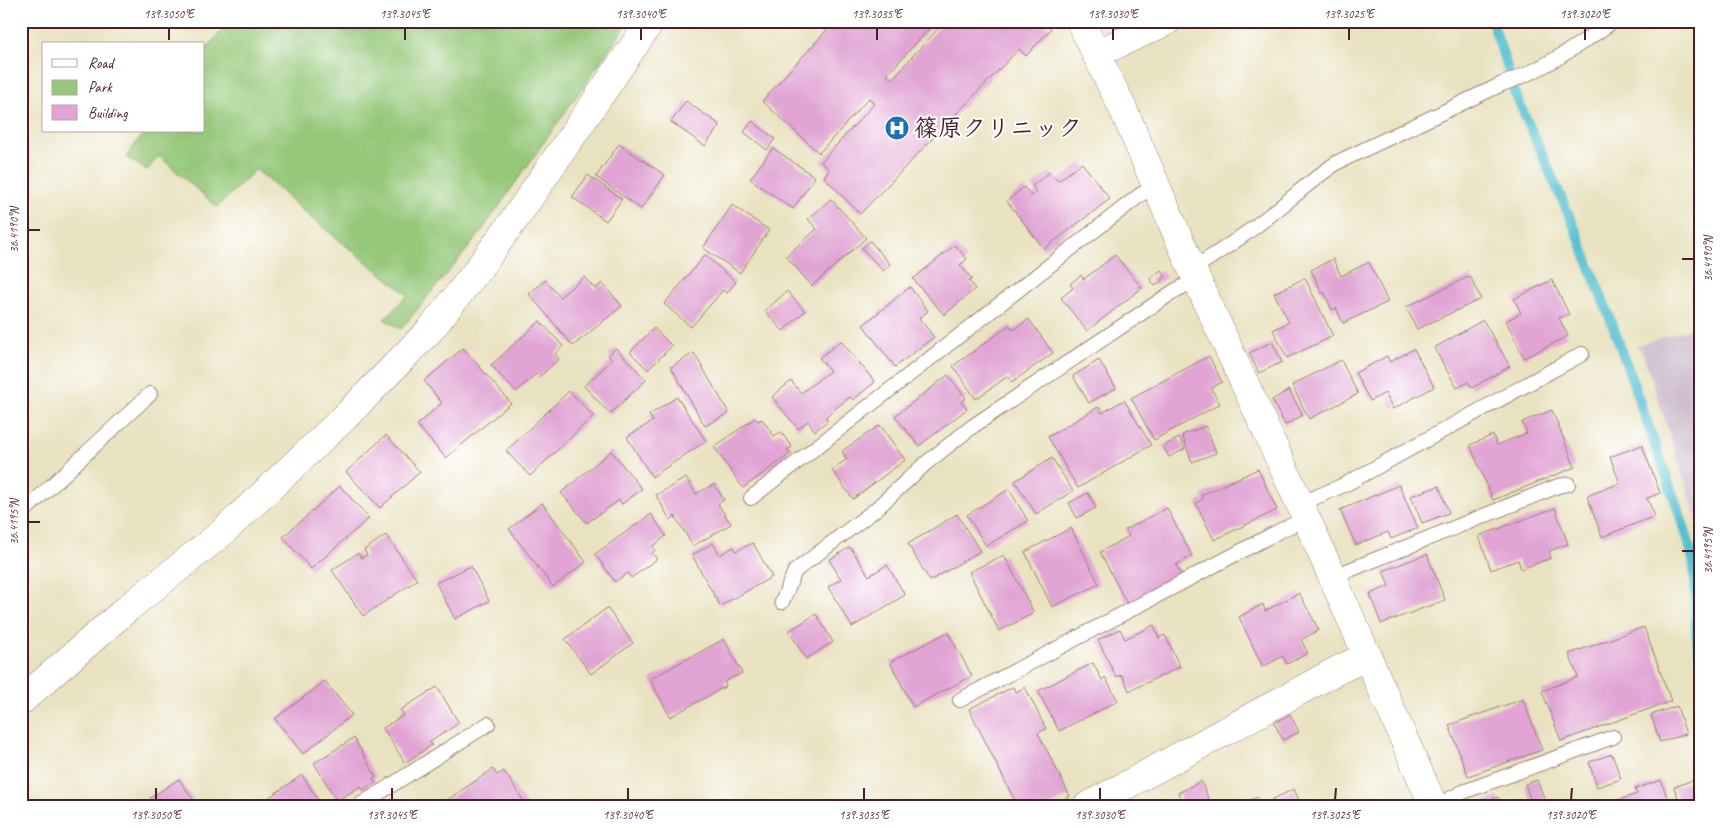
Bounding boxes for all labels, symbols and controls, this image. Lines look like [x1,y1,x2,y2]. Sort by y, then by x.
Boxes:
text: 139.3050°E [144,6,196,22]
text: 139.3045°E [380,6,432,22]
text: 139.3040°E [616,6,668,22]
text: 139.3035°E [852,6,904,22]
text: 139.3030°E [1088,6,1140,22]
text: 139.3025°E [1324,6,1376,22]
text: 139.3020°E [1560,6,1612,22]
legend [42,42,205,132]
text: Road [88,54,115,73]
text: Park [88,78,113,97]
text: Building [88,104,128,123]
place label: 篠原クリニック [914,113,1082,143]
hospital icon: 篠原クリニック [884,115,910,141]
text: 36.4190°N [6,206,22,253]
text: 36.4190°N [1700,235,1716,282]
text: 36.4195°N [6,498,22,545]
text: 36.4195°N [1700,527,1716,574]
text: 139.3050°E [131,807,183,823]
text: 139.3045°E [367,807,419,823]
text: 139.3040°E [603,807,655,823]
text: 139.3035°E [839,807,891,823]
text: 139.3030°E [1075,807,1127,823]
text: 139.3025°E [1310,807,1362,823]
text: 139.3020°E [1546,807,1598,823]

